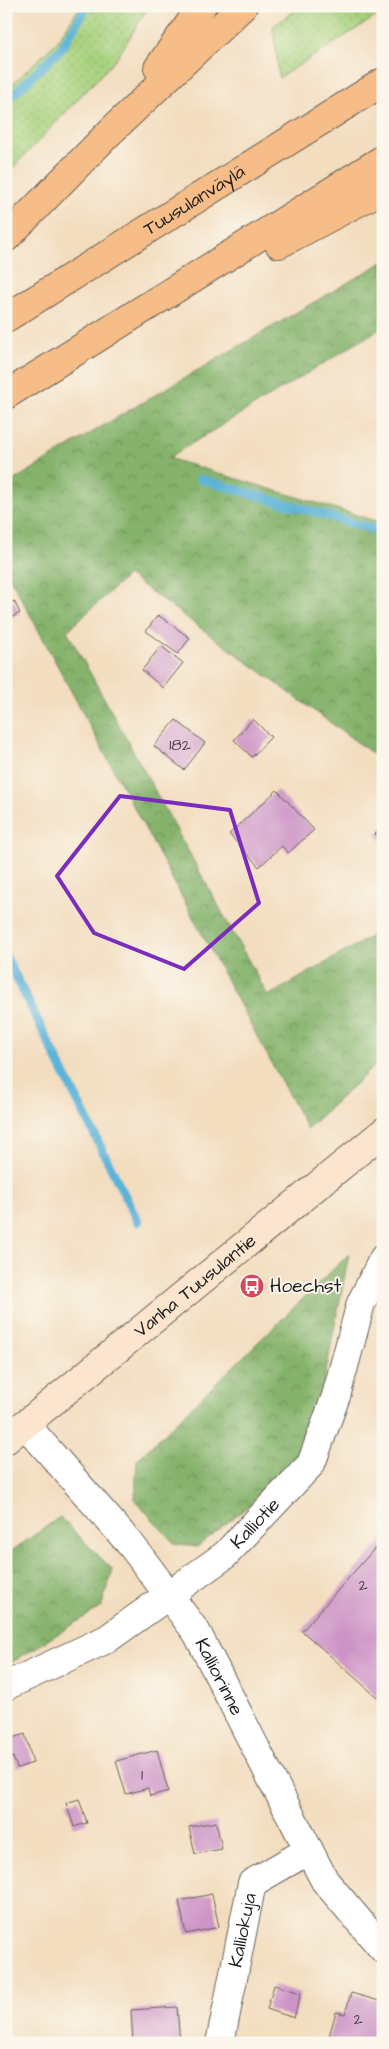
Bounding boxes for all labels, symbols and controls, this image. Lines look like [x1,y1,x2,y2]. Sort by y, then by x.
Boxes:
street label: Tuusulanväylä [138,158,250,242]
house number: 182 [169,734,191,756]
street label: Vanha Tuusulantie [128,1227,262,1344]
bus stop icon: Hoechst [239,1273,265,1299]
place label: Hoechst [270,1273,341,1300]
street label: Kalliotie [224,1492,286,1555]
house number: 2 [358,1574,368,1596]
street label: Kalliorinne [188,1633,250,1720]
house number: 1 [141,1764,143,1786]
street label: Kalliokuja [222,1890,263,1970]
house number: 2 [353,2008,363,2030]

